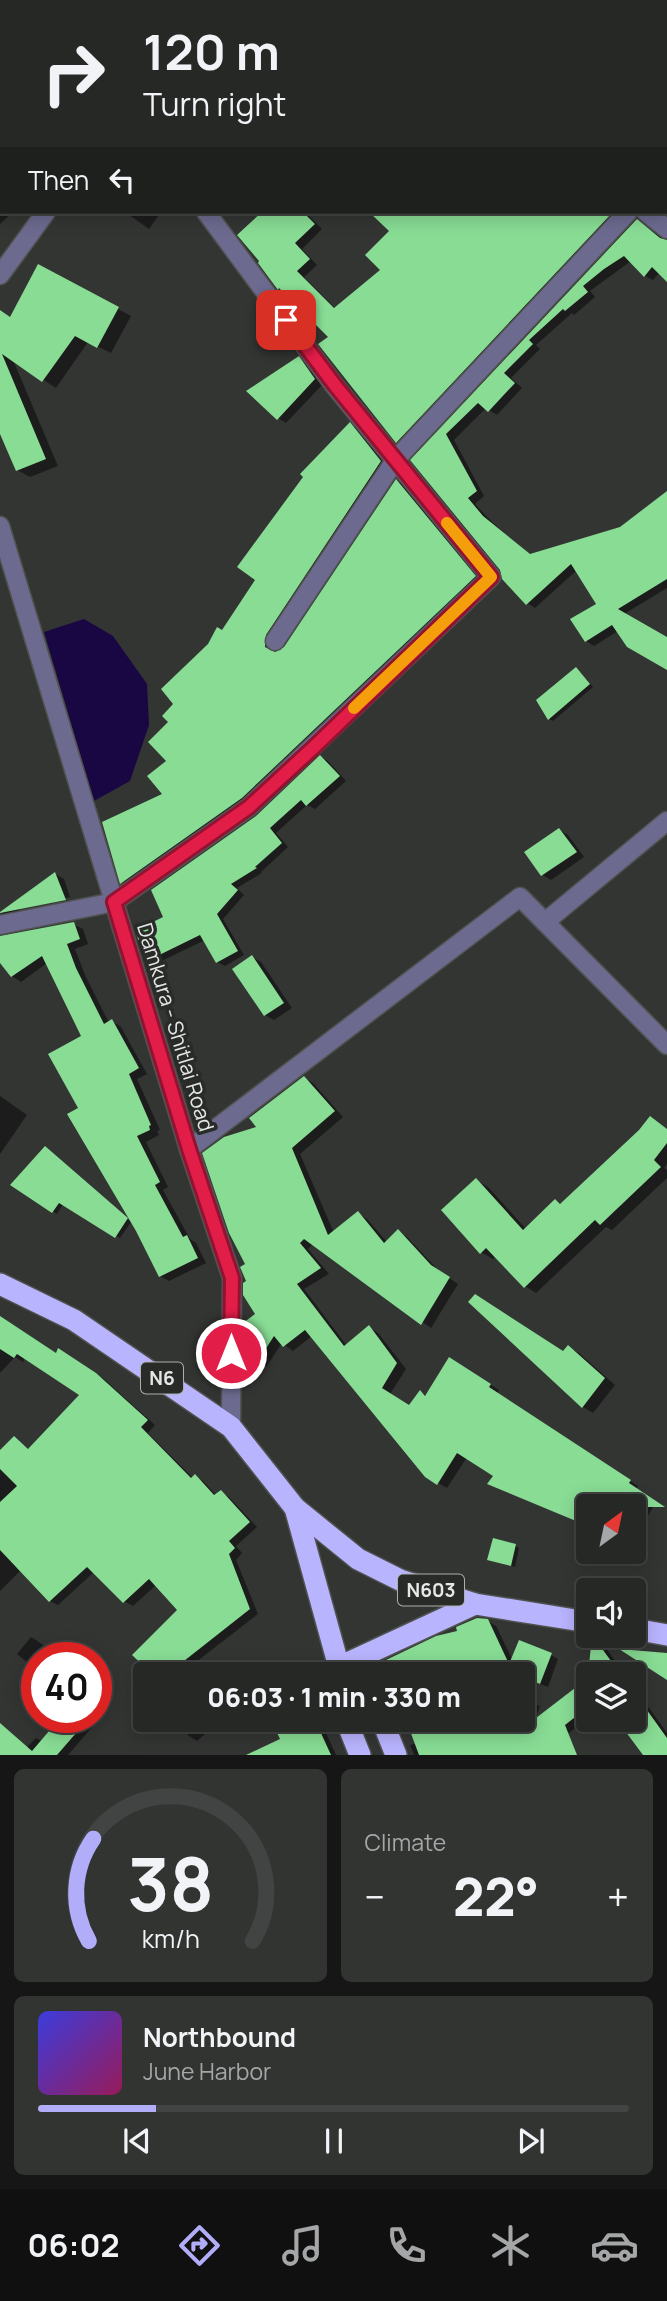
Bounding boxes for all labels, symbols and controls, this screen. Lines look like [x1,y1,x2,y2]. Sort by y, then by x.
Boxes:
text: 120 m [143,18,280,85]
icon: right [28,28,119,119]
text: Turn right [143,82,286,126]
icon: left [103,161,141,199]
text: Then [28,162,89,198]
pin [256,290,316,350]
icon: arrive [267,301,305,339]
street label: Damkura - Shitlai Road [131,919,221,1135]
position arrow [194,1316,268,1390]
road number: N6 [141,1362,183,1394]
north arrow [576,1494,646,1564]
map controls [576,1494,646,1732]
road number: N603 [398,1574,464,1606]
button: sound [576,1578,646,1648]
speed limit sign: 40 [21,1642,112,1733]
button: layers [576,1662,646,1732]
text: 06:03 · 1 min · 330 m [207,1679,461,1715]
text: Climate [365,1826,446,1858]
text: 38 [127,1834,214,1934]
text: 22° [453,1861,539,1932]
text: − [365,1870,385,1922]
text: + [607,1870,629,1922]
text: km/h [141,1921,199,1956]
text: Northbound [143,2019,296,2055]
text: June Harbor [143,2055,271,2087]
icon: previous [118,2122,156,2160]
icon: pause [315,2122,353,2160]
icon: next [512,2122,550,2160]
icon: directions [175,2221,224,2270]
icon: music [278,2221,327,2270]
icon: phone [382,2221,431,2270]
icon: climate [486,2221,535,2270]
icon: car [590,2221,639,2270]
text: 06:02 [27,2223,120,2267]

